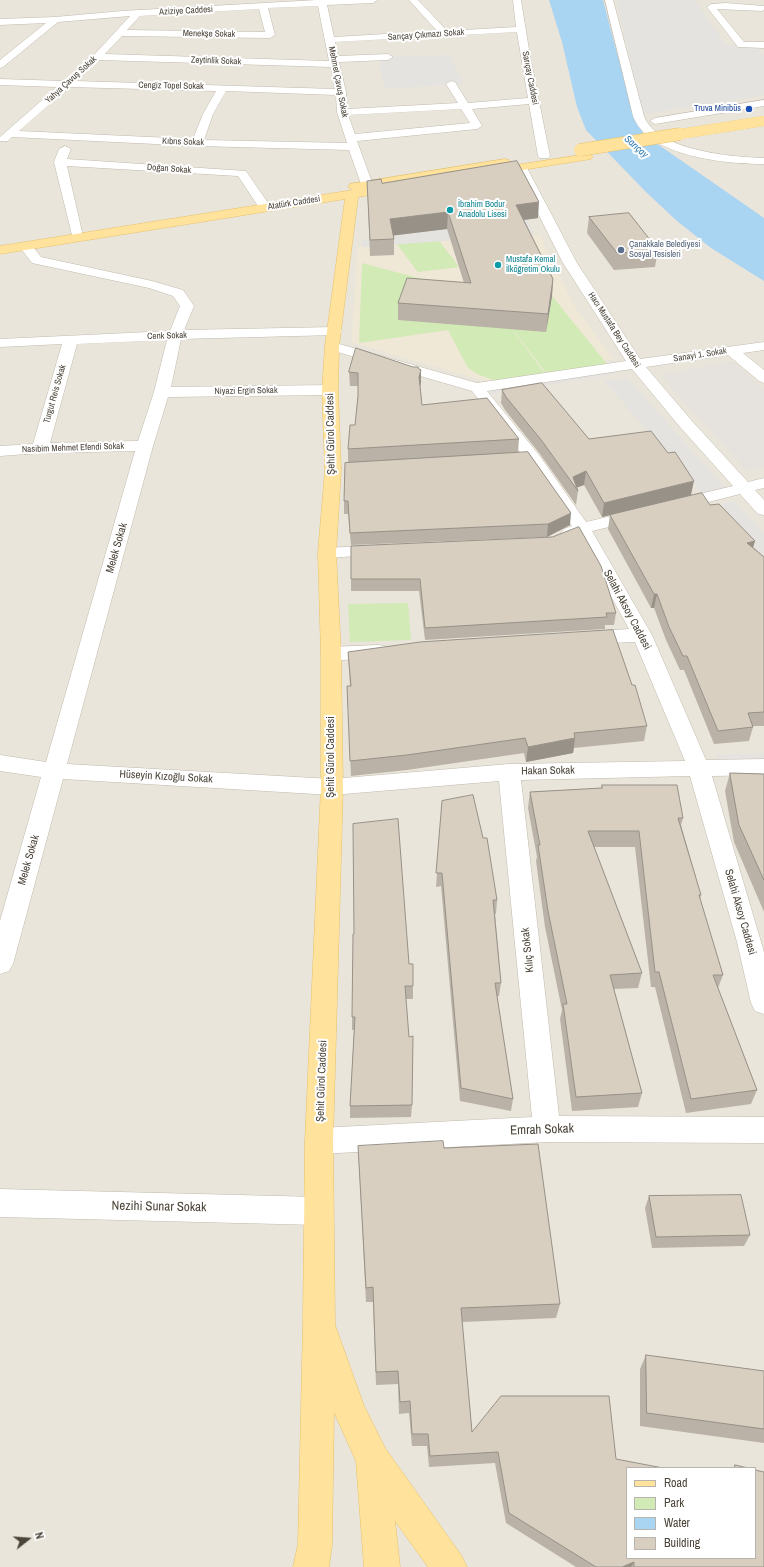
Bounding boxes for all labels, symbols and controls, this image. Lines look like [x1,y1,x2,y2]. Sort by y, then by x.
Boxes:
street label: Aziziye Caddesi [159,4,213,18]
street label: Sarıçay Çıkmazı Sokak [387,27,465,43]
street label: Menekşe Sokak [183,28,235,40]
street label: Mehmet Çavuş Sokak [326,46,350,118]
street label: Sarıçay Caddesi [519,50,541,106]
street label: Yahya Çavuş Sokak [43,54,99,106]
street label: Zeytinlik Sokak [191,55,241,67]
street label: Cengiz Topel Sokak [138,80,204,92]
place label: Truva Minibüs [694,104,741,114]
marker: Truva Minibüs [744,104,754,114]
water label: Sarıçay [622,133,650,161]
street label: Kıbrıs Sokak [162,136,204,148]
street label: Doğan Sokak [147,162,191,176]
street label: Atatürk Caddesi [267,194,321,212]
place label: İbrahim Bodur Anadolu Lisesi [458,200,507,221]
marker: İbrahim Bodur Anadolu Lisesi [445,205,455,215]
place label: Çanakkale Belediyesi Sosyal Tesisleri [629,240,700,261]
marker: Çanakkale Belediyesi Sosyal Tesisleri [616,245,626,255]
place label: Mustafa Kemal İlköğretim Okulu [506,255,560,276]
marker: Mustafa Kemal İlköğretim Okulu [493,260,503,270]
street label: Hacı Mustafa Bey Caddesi [586,290,642,370]
street label: Cenk Sokak [147,330,187,342]
street label: Sanayi 1. Sokak [673,345,727,365]
street label: Turgut Reis Sokak [41,363,69,425]
street label: Niyazi Ergin Sokak [214,385,278,397]
street label: Şehit Gürol Caddesi [324,393,338,475]
street label: Nasibim Mehmet Efendi Sokak [22,441,124,455]
street label: Melek Sokak [104,521,130,575]
street label: Selahi Aksoy Caddesi [600,568,654,652]
street label: Şehit Gürol Caddesi [324,716,338,798]
street label: Hakan Sokak [521,764,575,778]
street label: Hüseyin Kızoğlu Sokak [119,768,213,786]
street label: Melek Sokak [16,833,42,887]
street label: Selahi Aksoy Caddesi [721,868,759,956]
street label: Kılıç Sokak [519,927,537,973]
street label: Şehit Gürol Caddesi [314,1040,330,1122]
street label: Emrah Sokak [510,1121,574,1139]
street label: Nezihi Sunar Sokak [111,1198,207,1216]
legend [626,1467,756,1559]
text: Road [664,1475,688,1491]
text: Park [664,1495,684,1511]
text: Water [664,1515,690,1531]
north arrow [8,1519,48,1559]
text: N [32,1530,47,1541]
text: Building [664,1535,700,1551]

